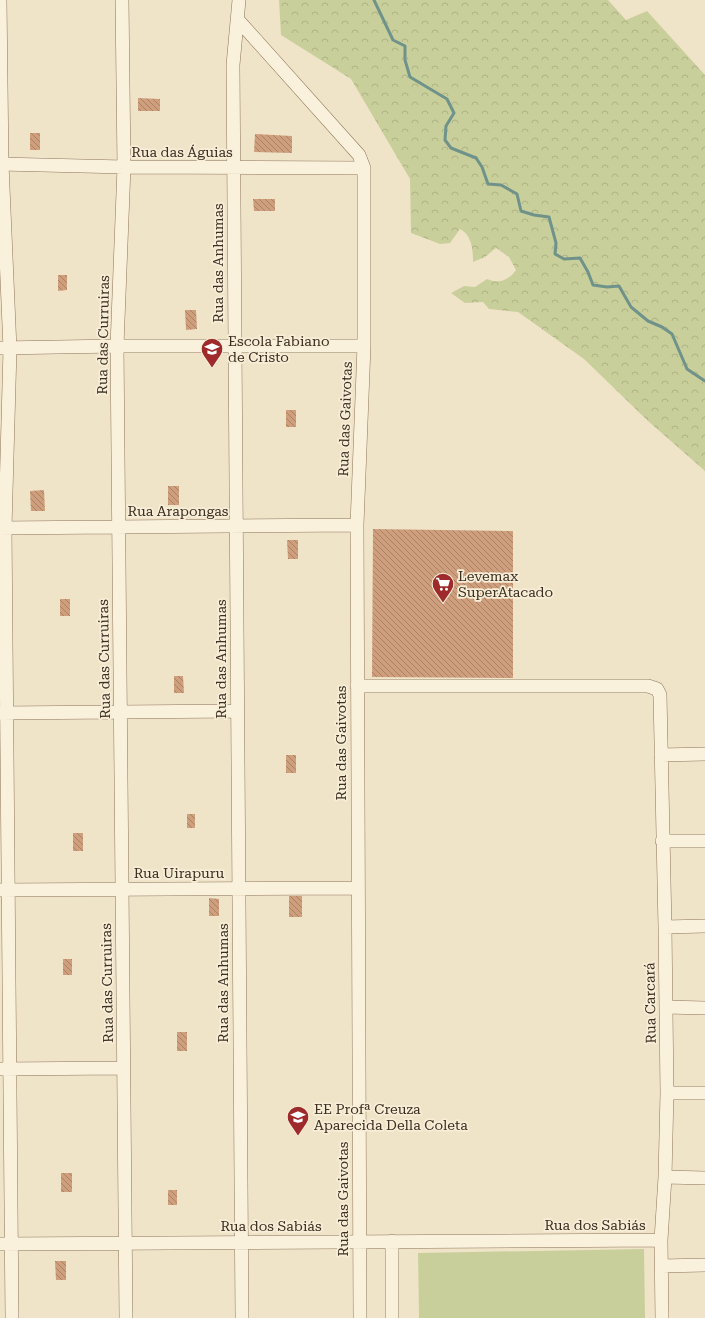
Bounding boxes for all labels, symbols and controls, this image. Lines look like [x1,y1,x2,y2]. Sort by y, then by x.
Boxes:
street label: Rua das Águias [131,144,233,160]
street label: Rua das Anhumas [210,203,226,323]
street label: Rua das Curruiras [94,275,112,395]
place label: Escola Fabiano de Cristo [228,333,330,365]
school or university icon: Escola Fabiano de Cristo [199,336,225,369]
street label: Rua das Gaivotas [335,361,355,477]
street label: Rua Arapongas [127,503,229,519]
place label: Levemax SuperAtacado [458,568,553,600]
supermarket icon: Levemax SuperAtacado [430,571,456,604]
street label: Rua das Curruiras [95,599,113,719]
street label: Rua das Anhumas [213,599,229,719]
street label: Rua das Gaivotas [333,685,349,801]
street label: Rua Uirapuru [134,865,225,881]
street label: Rua das Curruiras [98,923,116,1043]
street label: Rua das Anhumas [215,923,231,1043]
street label: Rua Carcará [641,962,659,1044]
place label: EE Profª Creuza Aparecida Della Coleta [314,1101,468,1133]
school or university icon: EE Profª Creuza Aparecida Della Coleta [285,1104,311,1137]
street label: Rua das Gaivotas [335,1141,351,1257]
street label: Rua dos Sabiás [544,1217,646,1233]
street label: Rua dos Sabiás [220,1218,322,1234]

